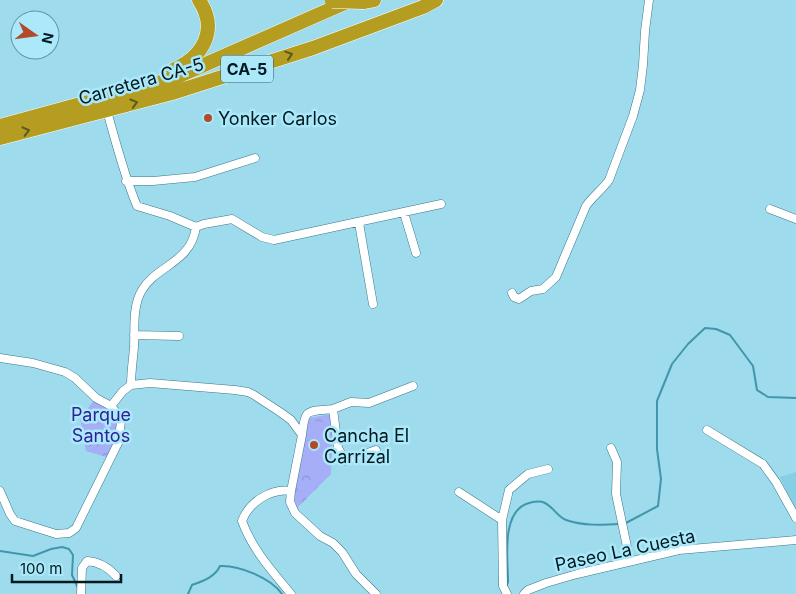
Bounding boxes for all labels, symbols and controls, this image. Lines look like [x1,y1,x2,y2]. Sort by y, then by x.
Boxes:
north arrow [10,10,60,60]
text: N [39,31,58,45]
one-way arrow [284,51,293,61]
street label: Carretera CA-5 [76,53,206,109]
road number: CA-5 [221,56,273,82]
one-way arrow [129,99,137,109]
place label: Yonker Carlos [218,108,337,129]
marker: Yonker Carlos [202,112,214,124]
one-way arrow [22,126,31,137]
park label: Parque Santos [71,404,131,446]
place label: Cancha El Carrizal [324,425,409,467]
marker: Cancha El Carrizal [308,439,320,451]
street label: Paseo La Cuesta [553,525,697,575]
scale bar [12,552,121,584]
text: 100 m [20,559,62,578]

